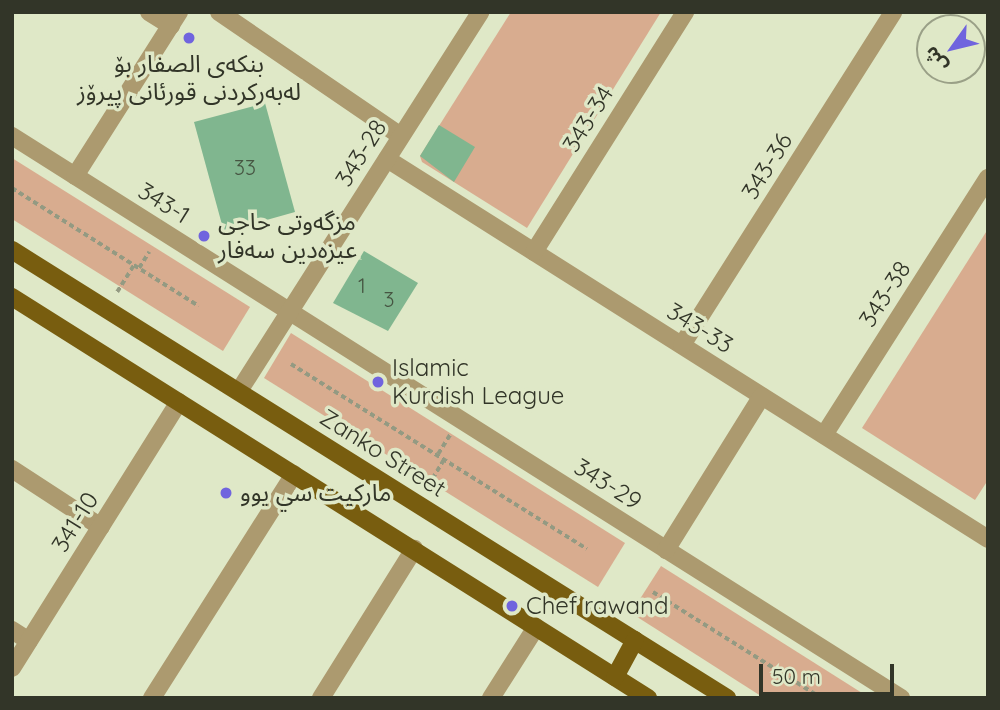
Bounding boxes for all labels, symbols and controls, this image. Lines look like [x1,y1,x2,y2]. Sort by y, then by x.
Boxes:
north arrow [916,14,986,84]
marker: بنکەی الصفار بۆ لەبەرکردنی قورئانی پیرۆز [181,30,197,46]
text: ش [918,42,952,77]
place label: بنکەی الصفار بۆ لەبەرکردنی قورئانی پیرۆز [77,50,301,106]
street label: 343-34 [557,81,619,157]
street label: 343-28 [329,114,393,192]
street label: 343-36 [736,128,798,204]
house number: 33 [234,154,256,180]
street label: 343-1 [133,176,195,230]
place label: مزگەوتی حاجی عیزەدین سەفار [218,208,357,264]
marker: مزگەوتی حاجی عیزەدین سەفار [196,228,212,244]
street label: 343-38 [853,256,917,332]
house number: 1 [358,272,366,298]
house number: 3 [383,286,395,312]
street label: 343-33 [662,297,738,359]
place label: Islamic Kurdish League [392,354,564,410]
marker: Islamic Kurdish League [370,374,386,390]
street label: Zanko Street [315,403,451,503]
street label: 343-29 [569,452,647,516]
place label: ماركيت سي يوو [240,479,391,507]
marker: ماركيت سي يوو [218,485,234,501]
street label: 341-10 [45,487,105,557]
place label: Chef rawand [526,592,669,620]
marker: Chef rawand [504,598,520,614]
scale bar [762,650,897,694]
text: 50 m [772,663,821,689]

